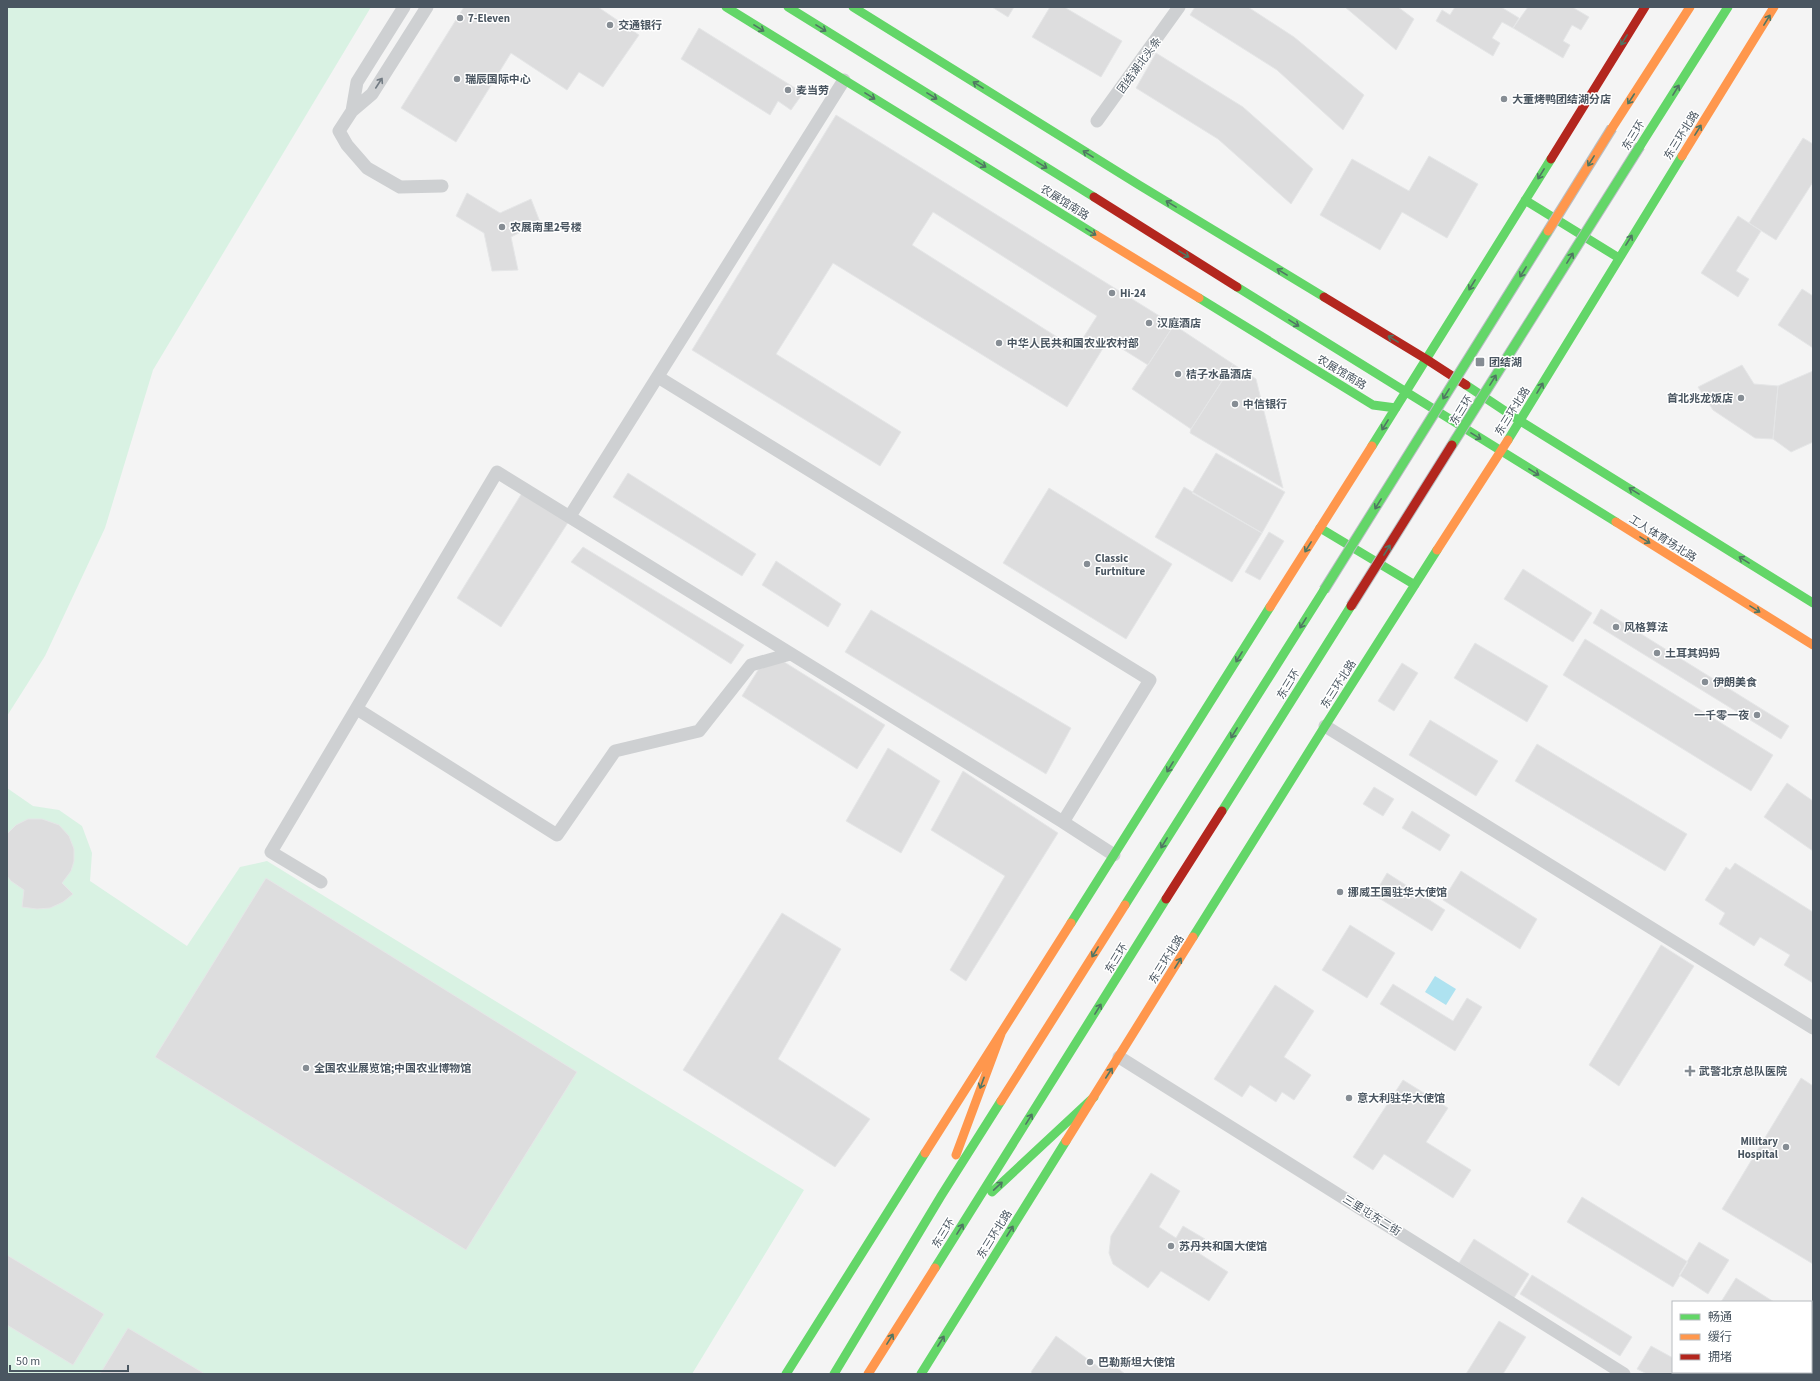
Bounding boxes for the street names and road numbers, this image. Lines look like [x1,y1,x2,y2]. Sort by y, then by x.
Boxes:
street label: 团结湖北头条 [1114,34,1165,96]
street label: 东三环北路 [1660,108,1702,163]
street label: 东三环 [1618,117,1649,153]
street label: 农展馆南路 [1037,181,1092,223]
street label: 农展馆南路 [1314,352,1369,393]
street label: 东三环北路 [1491,384,1533,439]
street label: 东三环 [1446,392,1477,428]
street label: 工人体育场北路 [1626,512,1699,565]
street label: 东三环北路 [1317,657,1360,711]
street label: 东三环 [1273,666,1304,702]
street label: 东三环北路 [1145,932,1187,987]
street label: 东三环 [1101,940,1132,976]
street label: 三里屯东二街 [1340,1192,1404,1239]
street label: 东三环北路 [973,1207,1015,1262]
street label: 东三环 [928,1215,959,1251]

